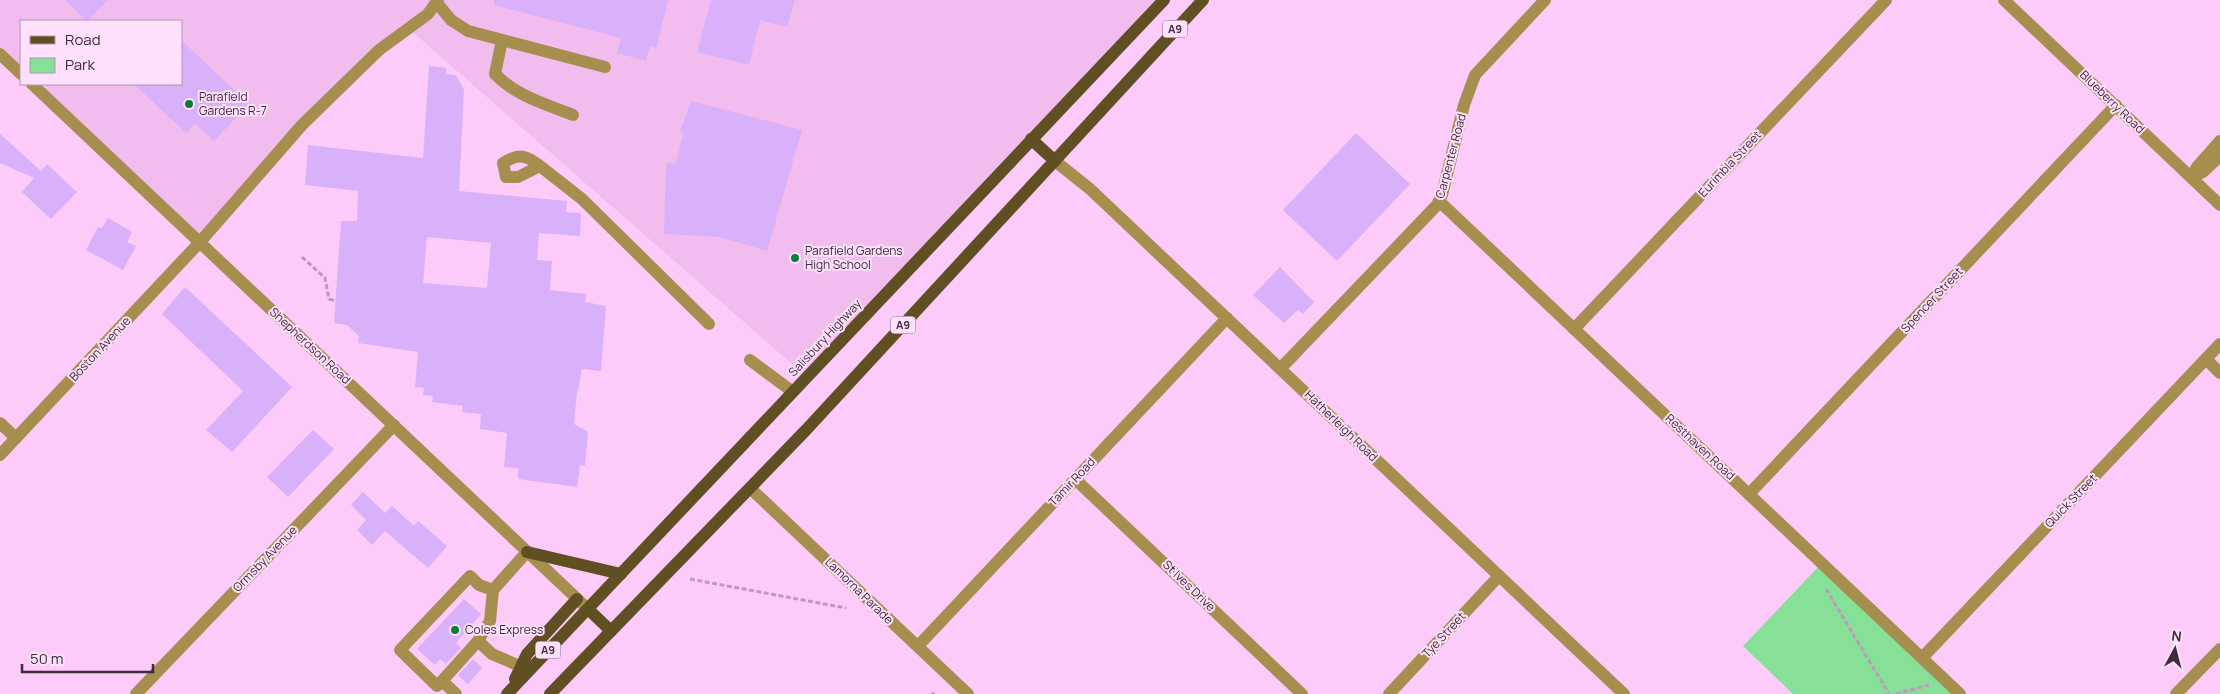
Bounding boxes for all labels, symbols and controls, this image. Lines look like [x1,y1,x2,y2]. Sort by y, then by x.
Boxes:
legend [20,20,182,85]
road number: A9 [1162,20,1188,38]
text: Road [65,29,101,50]
text: Park [65,54,95,75]
street label: Blueberry Road [2076,66,2149,137]
place label: Parafield Gardens R-7 [199,88,267,119]
marker: Parafield Gardens R-7 [183,98,195,110]
street label: Carpenter Road [1431,111,1470,200]
street label: Eurimbla Street [1694,126,1765,201]
place label: Parafield Gardens High School [805,242,903,273]
marker: Parafield Gardens High School [789,252,801,264]
street label: Spencer Street [1897,263,1967,336]
street label: Salisbury Highway [784,295,865,380]
street label: Shepherdson Road [266,304,355,388]
street label: Boston Avenue [65,313,134,385]
road number: A9 [890,316,916,334]
street label: Hatherleigh Road [1301,386,1382,465]
street label: Resthaven Road [1662,410,1739,484]
street label: Tamir Road [1045,454,1099,510]
street label: Quick Street [2041,470,2101,531]
street label: Ormsby Avenue [229,522,301,596]
street label: Lamorna Parade [821,554,897,628]
street label: St Ives Drive [1159,556,1219,615]
street label: Tye Street [1418,608,1469,661]
place label: Coles Express [465,621,543,638]
marker: Coles Express [449,624,461,636]
north arrow [2150,624,2200,674]
text: N [2170,626,2183,646]
scale bar [22,642,154,674]
road number: A9 [536,642,560,658]
text: 50 m [30,648,64,669]

